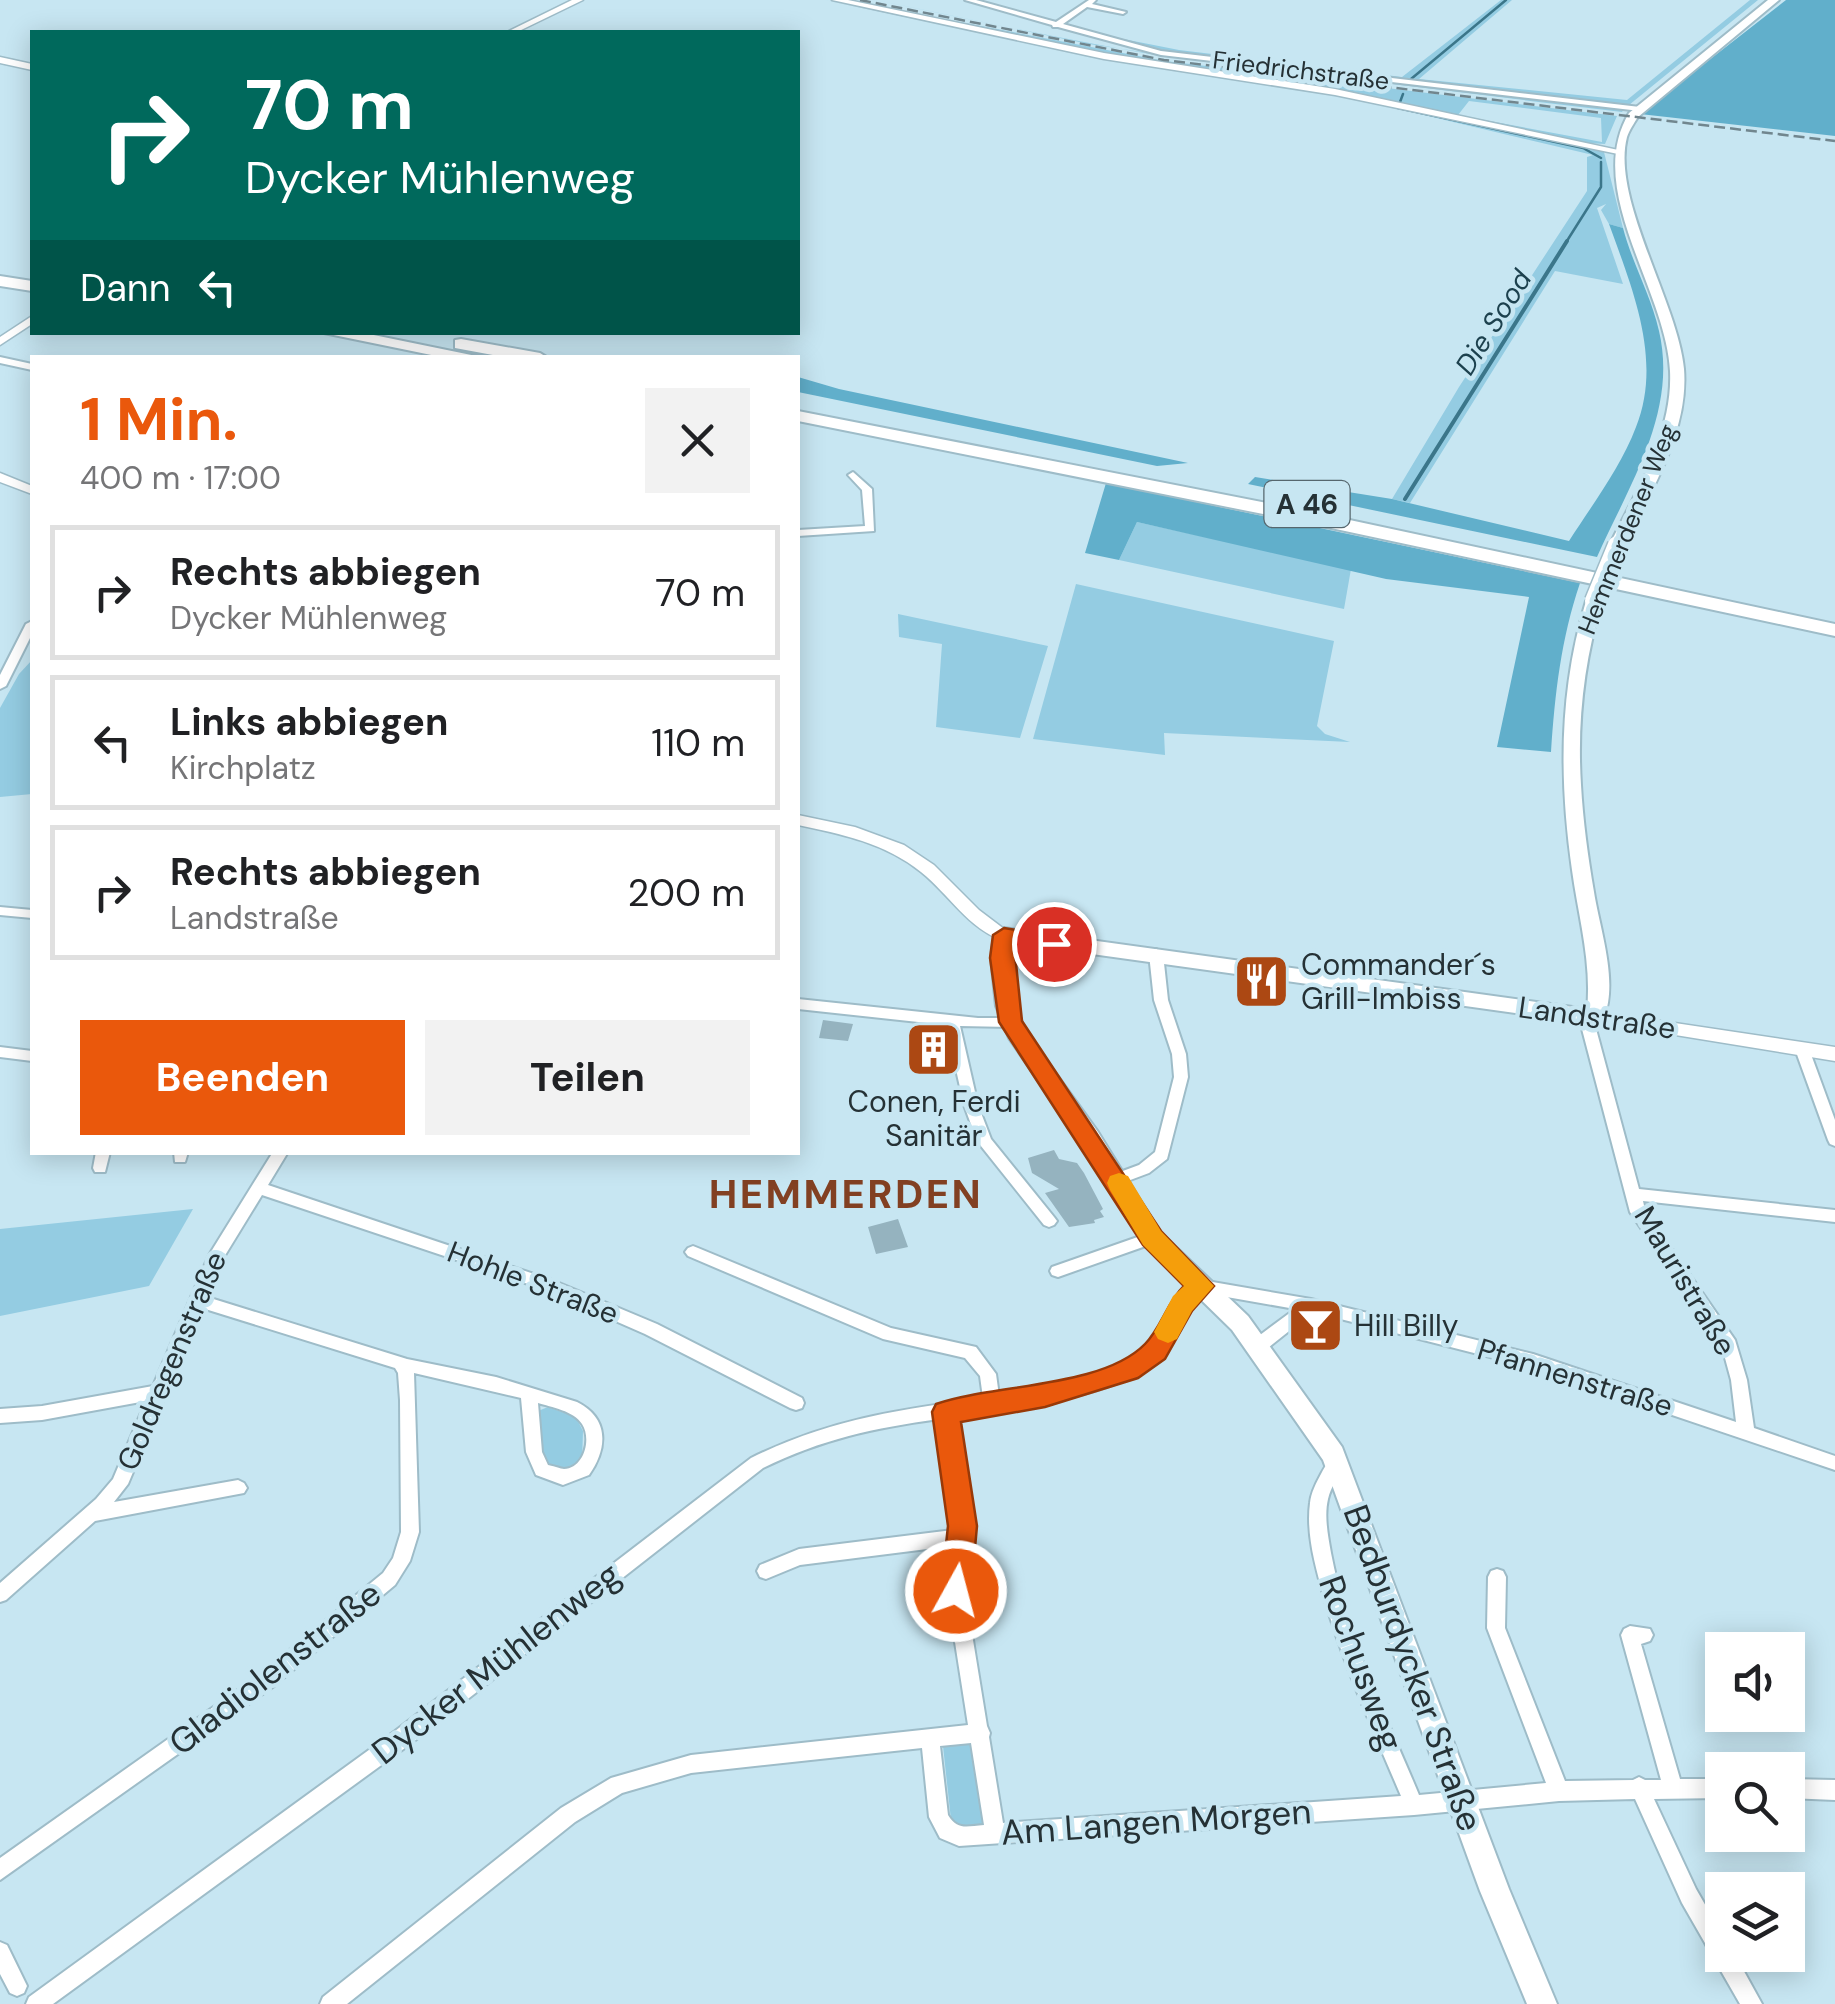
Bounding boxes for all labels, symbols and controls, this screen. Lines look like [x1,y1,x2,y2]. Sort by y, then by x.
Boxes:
street label: Friedrichstraße [1211,43,1391,98]
text: 70 m [245,60,414,151]
icon: right [80,70,210,200]
text: Dycker Mühlenweg [245,148,635,207]
icon: left [190,260,245,315]
water label: Die Sood [1447,262,1540,382]
text: Dann [80,263,170,313]
text: 1 Min. [80,380,238,459]
button: close [645,388,750,493]
street label: Hemmerdener Weg [1570,419,1685,639]
text: 400 m · 17:00 [80,457,281,499]
road number: A 46 [1264,481,1350,527]
text: Rechts abbiegen [170,547,481,597]
icon: right [85,565,140,620]
text: 70 m [655,568,745,618]
text: Dycker Mühlenweg [170,597,447,639]
text: Links abbiegen [170,697,448,747]
icon: left [85,715,140,770]
text: 110 m [651,718,745,768]
text: Kirchplatz [170,747,316,789]
text: Rechts abbiegen [170,847,481,897]
icon: right [85,865,140,920]
text: 200 m [628,868,745,918]
text: Landstraße [170,897,339,939]
pin [1012,902,1097,987]
icon: arrive [1027,917,1082,972]
place label: Commander´s Grill-Imbiss [1301,945,1496,1018]
restaurant icon: Commander´s Grill-Imbiss [1232,952,1292,1012]
street label: Landstraße [1516,987,1678,1048]
building icon: Conen, Ferdi Sanitär [904,1019,964,1079]
button: Beenden [80,1020,405,1135]
button: Teilen [425,1020,750,1135]
place label: Conen, Ferdi Sanitär [847,1082,1021,1155]
district label: HEMMERDEN [709,1168,983,1220]
street label: Mauristraße [1626,1199,1745,1362]
street label: Hohle Straße [442,1232,624,1333]
street label: Goldregenstraße [108,1246,235,1476]
bar icon: Hill Billy [1285,1296,1345,1356]
place label: Hill Billy [1354,1306,1459,1345]
street label: Pfannenstraße [1473,1329,1677,1426]
street label: Bedburdycker Straße [1333,1498,1493,1838]
position arrow [904,1539,1008,1643]
street label: Dycker Mühlenweg [362,1552,630,1774]
street label: Rochusweg [1308,1569,1414,1757]
street label: Gladiolenstraße [159,1571,391,1765]
map controls [1705,1632,1805,1972]
button: sound [1705,1632,1805,1732]
button: search [1705,1752,1805,1852]
street label: Am Langen Morgen [999,1788,1313,1856]
button: layers [1705,1872,1805,1972]

